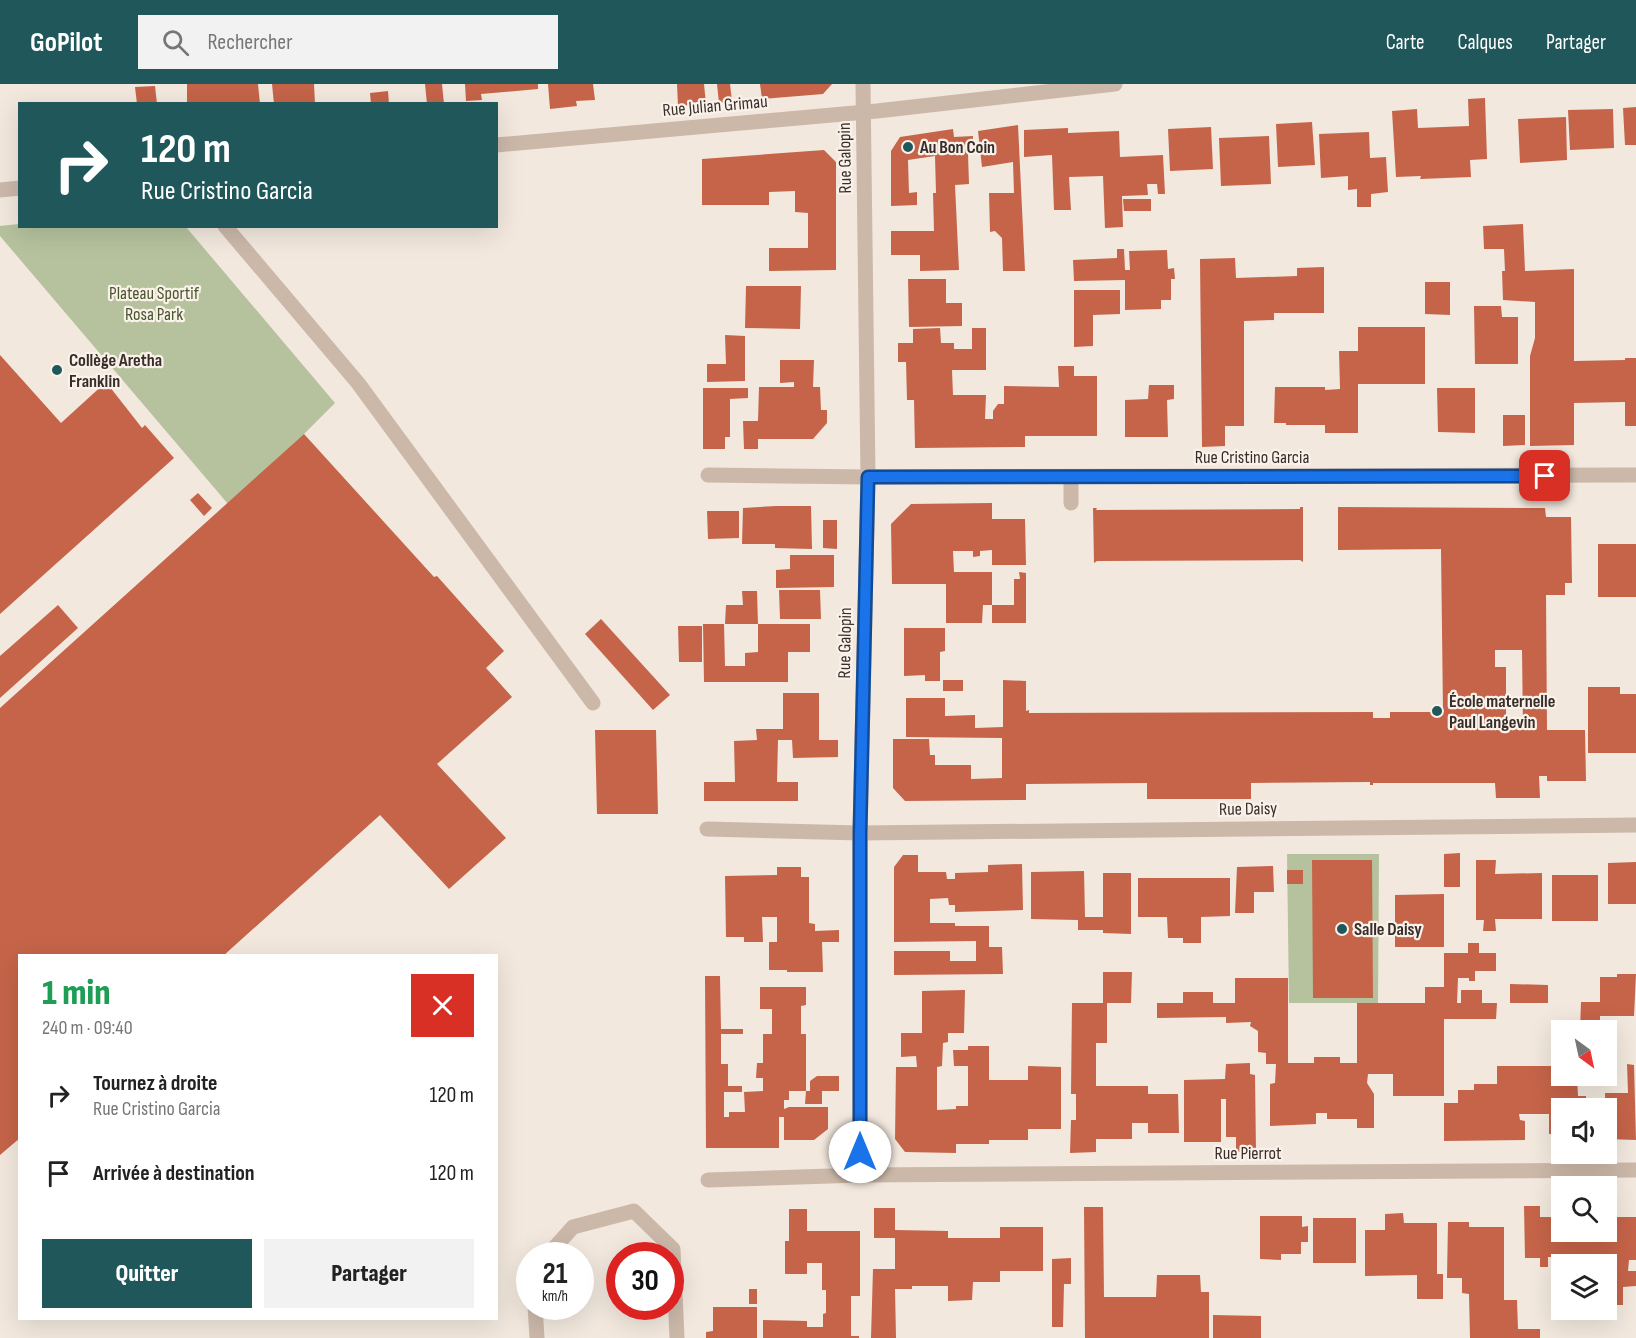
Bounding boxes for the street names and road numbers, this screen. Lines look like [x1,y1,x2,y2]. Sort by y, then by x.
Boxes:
street label: Rue Julian Grimau [662,91,768,121]
street label: Rue Galopin [834,122,856,194]
street label: Rue Cristino Garcia [1195,447,1309,468]
street label: Rue Galopin [834,607,856,679]
street label: Rue Daisy [1219,798,1277,820]
street label: Rue Pierrot [1214,1143,1282,1164]

